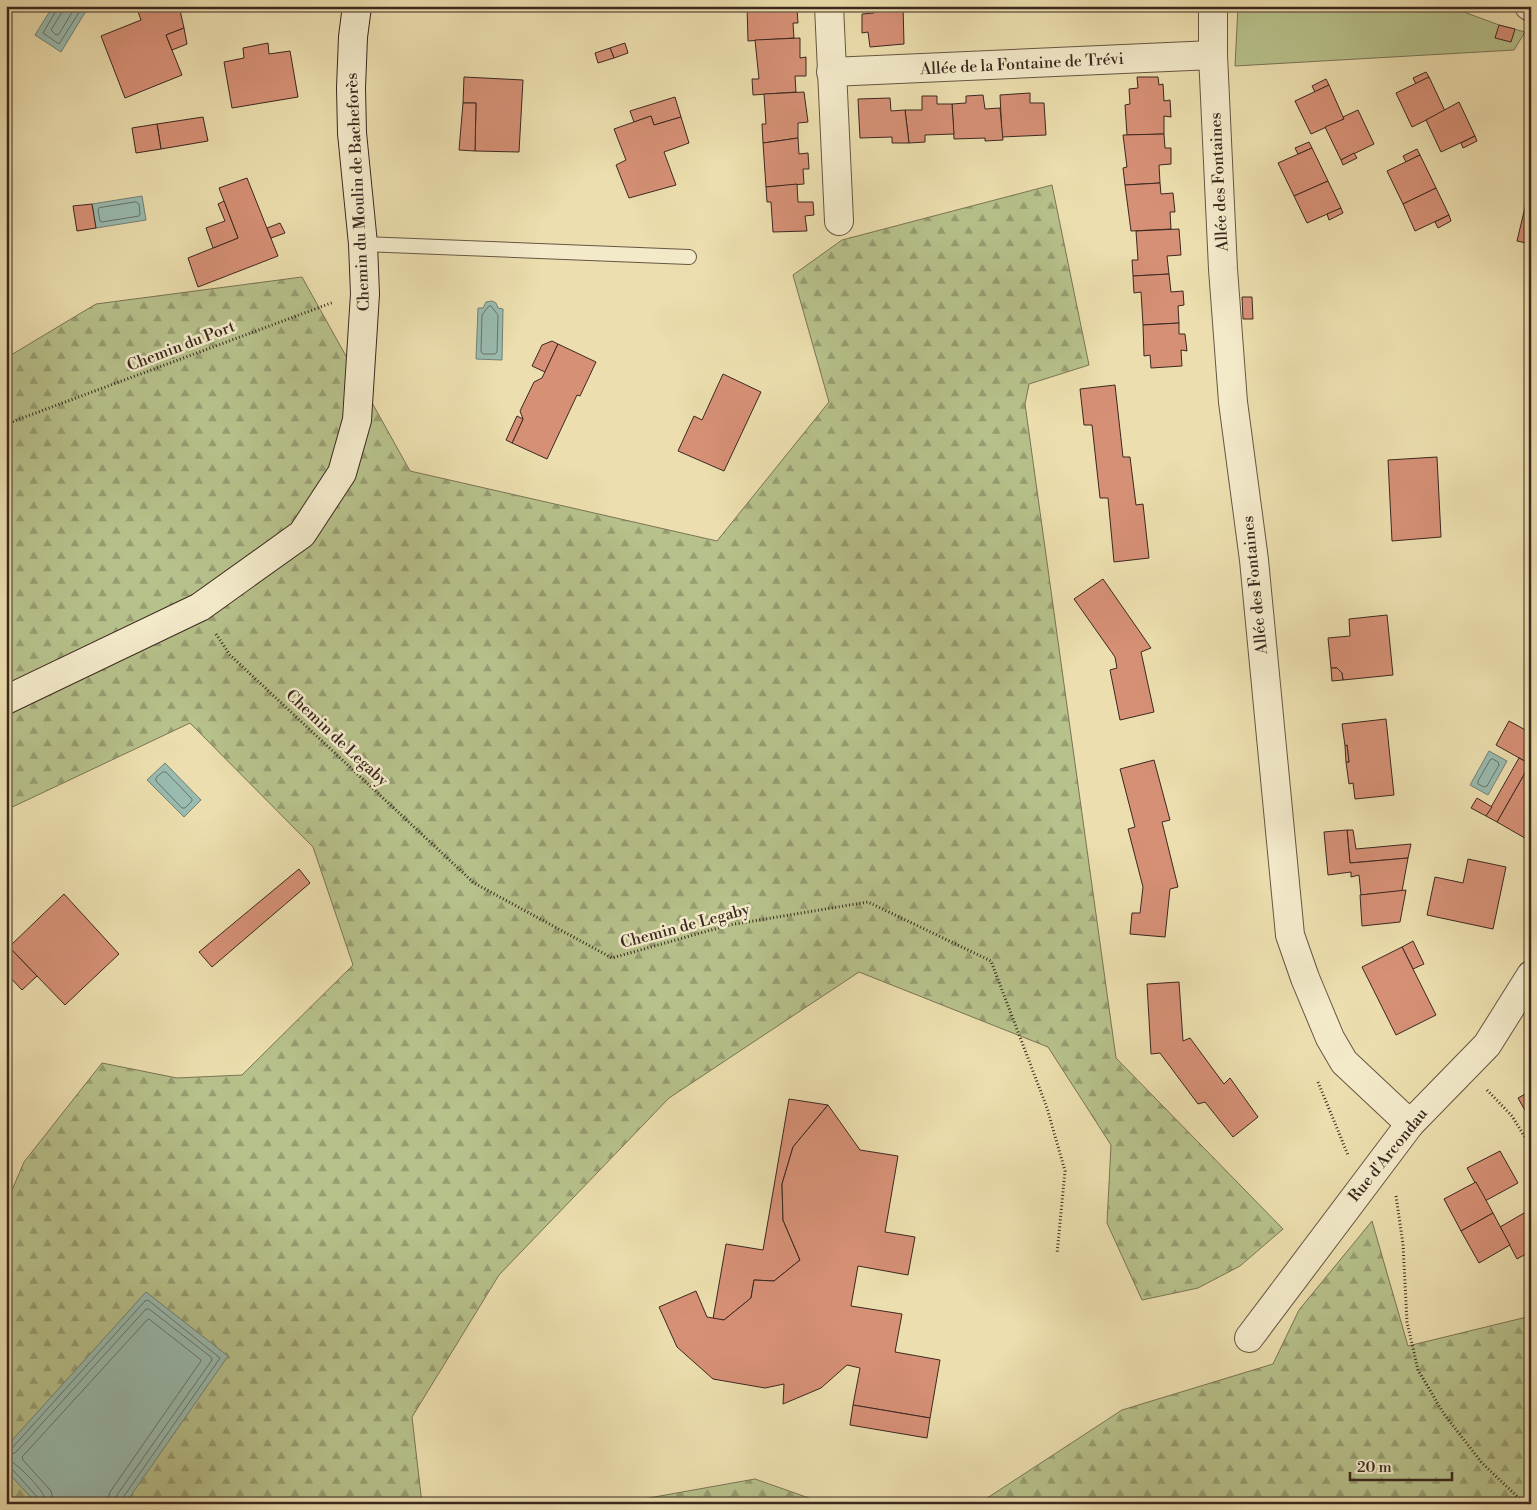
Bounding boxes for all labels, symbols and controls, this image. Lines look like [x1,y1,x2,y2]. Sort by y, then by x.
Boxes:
street label: Allée de la Fontaine de Trévi [919,49,1124,79]
street label: Chemin du Moulin de Bacheforès [342,72,374,312]
street label: Allée des Fontaines [1205,112,1233,253]
street label: Chemin du Port [124,316,238,376]
street label: Allée des Fontaines [1238,515,1272,656]
street label: Chemin de Legaby [282,685,393,791]
street label: Chemin de Legaby [618,899,752,953]
street label: Rue d'Arcondau [1344,1104,1432,1206]
scale bar [1350,1450,1452,1482]
text: 20 m [1357,1458,1392,1477]

